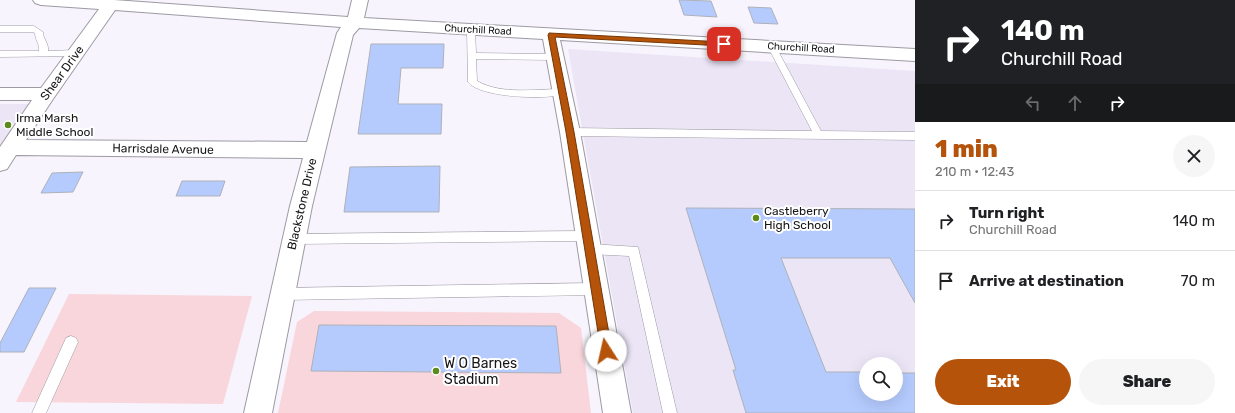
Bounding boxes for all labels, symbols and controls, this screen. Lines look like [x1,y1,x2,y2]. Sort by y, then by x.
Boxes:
text: 140 m [1001,14,1085,47]
icon: right [935,16,987,68]
street label: Churchill Road [444,22,512,38]
pin [707,27,741,61]
icon: arrive [713,33,735,55]
street label: Churchill Road [767,40,835,56]
street label: Shear Drive [37,43,87,103]
text: Churchill Road [1001,48,1123,70]
icon: left [1022,92,1044,114]
icon: ahead [1064,92,1086,114]
icon: right [1106,92,1128,114]
place label: Irma Marsh Middle School [16,111,93,139]
marker: Irma Marsh Middle School [3,120,13,130]
text: 1 min [935,135,998,163]
button: close [1173,135,1215,177]
street label: Harrisdale Avenue [112,141,214,157]
street label: Blackstone Drive [285,156,319,251]
text: 210 m · 12:43 [935,164,1014,179]
place label: Castleberry High School [764,204,831,232]
text: Turn right [969,204,1044,222]
icon: right [935,210,957,232]
text: 140 m [1173,212,1215,230]
marker: Castleberry High School [751,213,761,223]
text: Churchill Road [969,222,1057,237]
icon: arrive [935,270,957,292]
text: Arrive at destination [969,272,1124,290]
text: 70 m [1181,272,1215,290]
position arrow [585,330,627,372]
place label: W O Barnes Stadium [444,355,517,388]
map controls [859,357,903,401]
button: search [859,357,903,401]
button: Exit [935,359,1071,405]
button: Share [1079,359,1215,405]
marker: W O Barnes Stadium [431,366,441,376]

